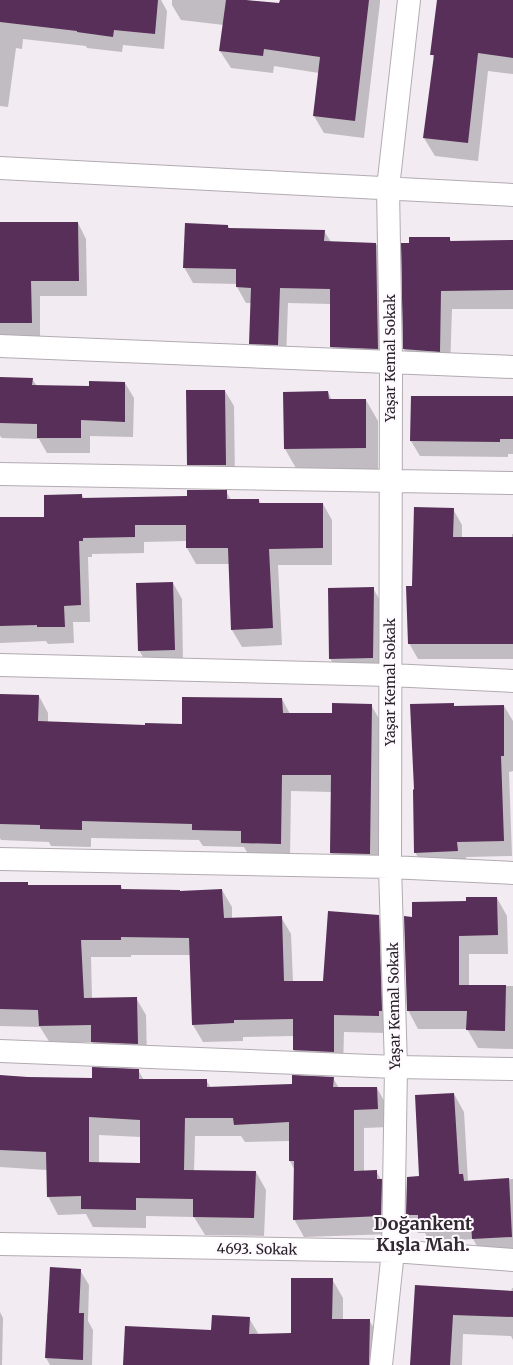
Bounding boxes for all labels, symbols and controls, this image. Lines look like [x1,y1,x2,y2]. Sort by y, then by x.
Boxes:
street label: Yaşar Kemal Sokak [381,294,399,423]
street label: Yaşar Kemal Sokak [381,618,399,747]
street label: Yaşar Kemal Sokak [384,942,404,1071]
district label: Doğankent Kışla Mah. [374,1212,473,1256]
street label: 4693. Sokak [217,1239,298,1259]

